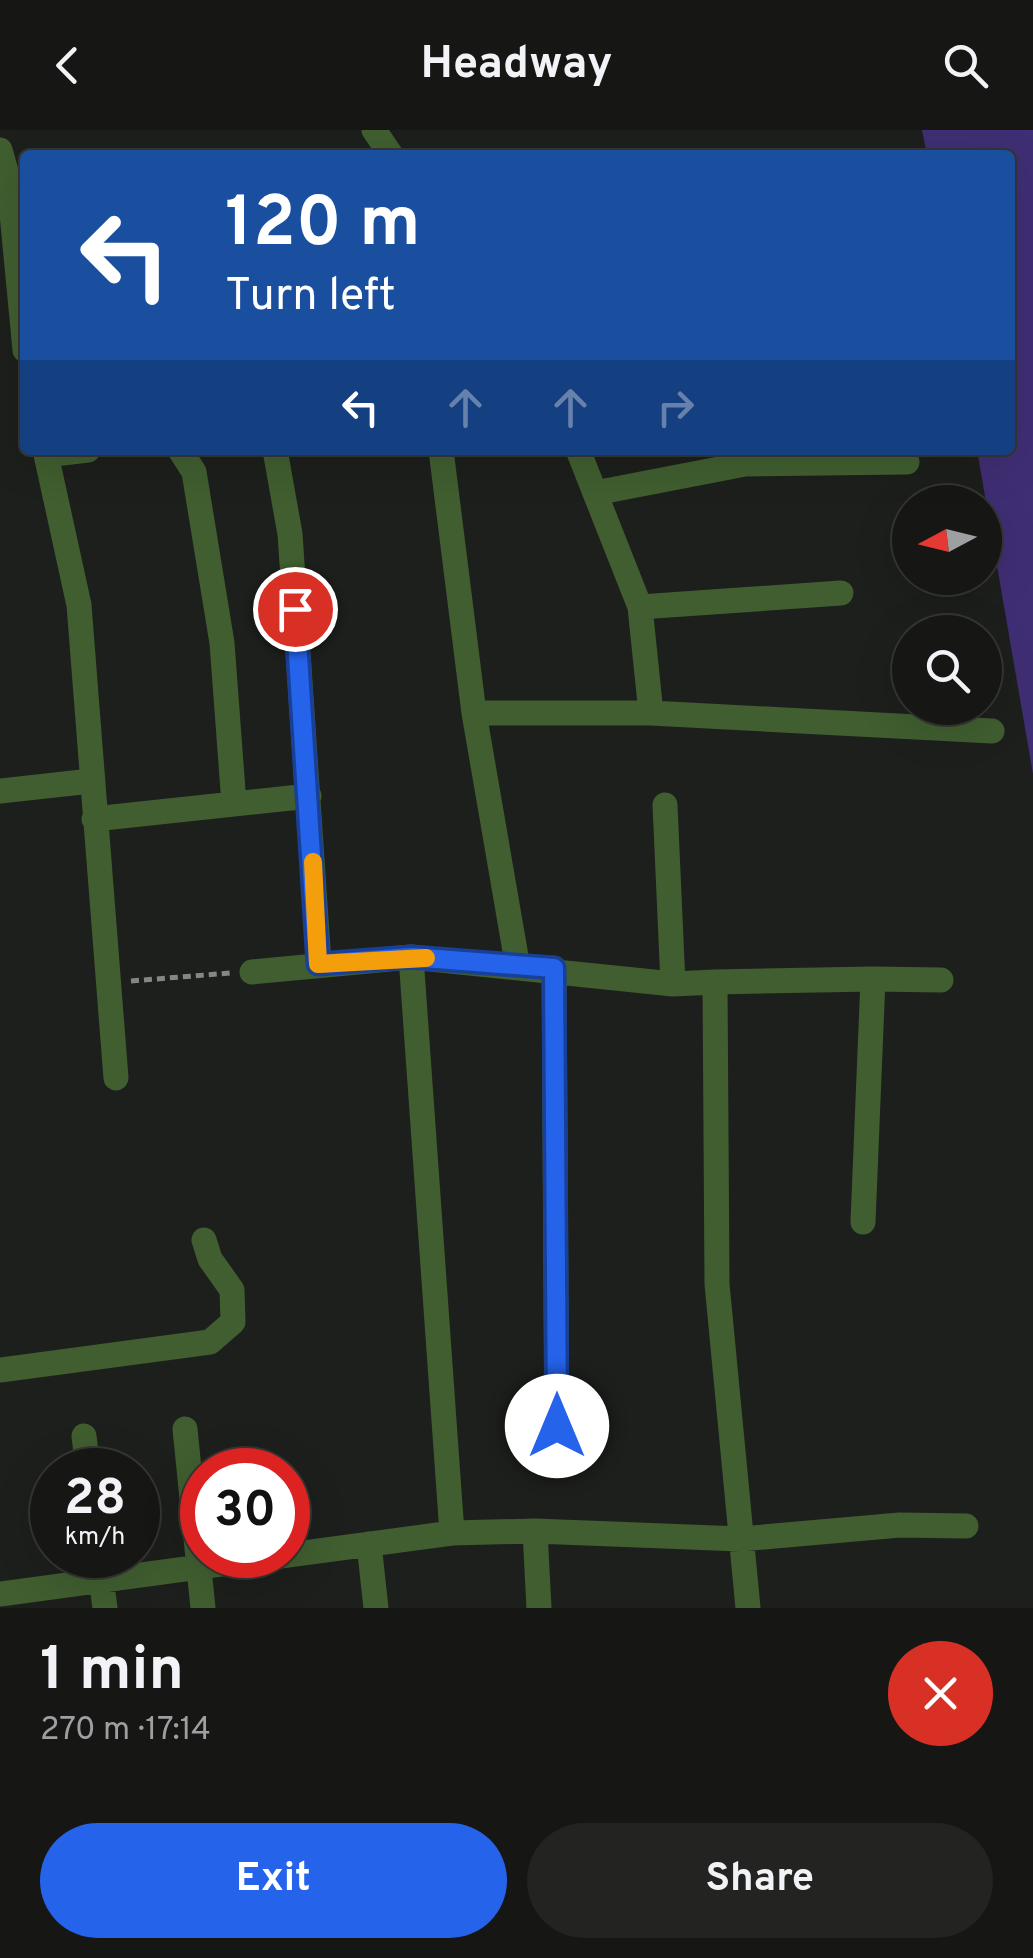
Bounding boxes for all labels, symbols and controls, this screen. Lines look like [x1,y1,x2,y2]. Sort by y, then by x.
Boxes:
text: Headway [420,37,613,94]
icon: back [40,38,95,93]
icon: search [938,38,993,93]
text: 120 m [225,182,421,271]
icon: left [60,190,190,320]
text: Turn left [225,269,396,326]
icon: left [333,380,388,435]
icon: ahead [438,380,493,435]
icon: ahead [543,380,598,435]
icon: right [648,380,703,435]
north arrow [892,485,1002,595]
map controls [892,485,1002,725]
pin [253,567,338,652]
icon: arrive [268,582,323,637]
button: search [892,615,1002,725]
position arrow [505,1374,609,1478]
speed limit sign: 30 [180,1448,310,1578]
text: 28 [64,1469,126,1532]
text: km/h [65,1522,125,1554]
text: 1 min [40,1635,184,1711]
button: close [888,1641,993,1746]
text: 270 m · 17:14 [40,1711,211,1751]
button: Exit [40,1823,507,1938]
button: Share [527,1823,993,1938]

